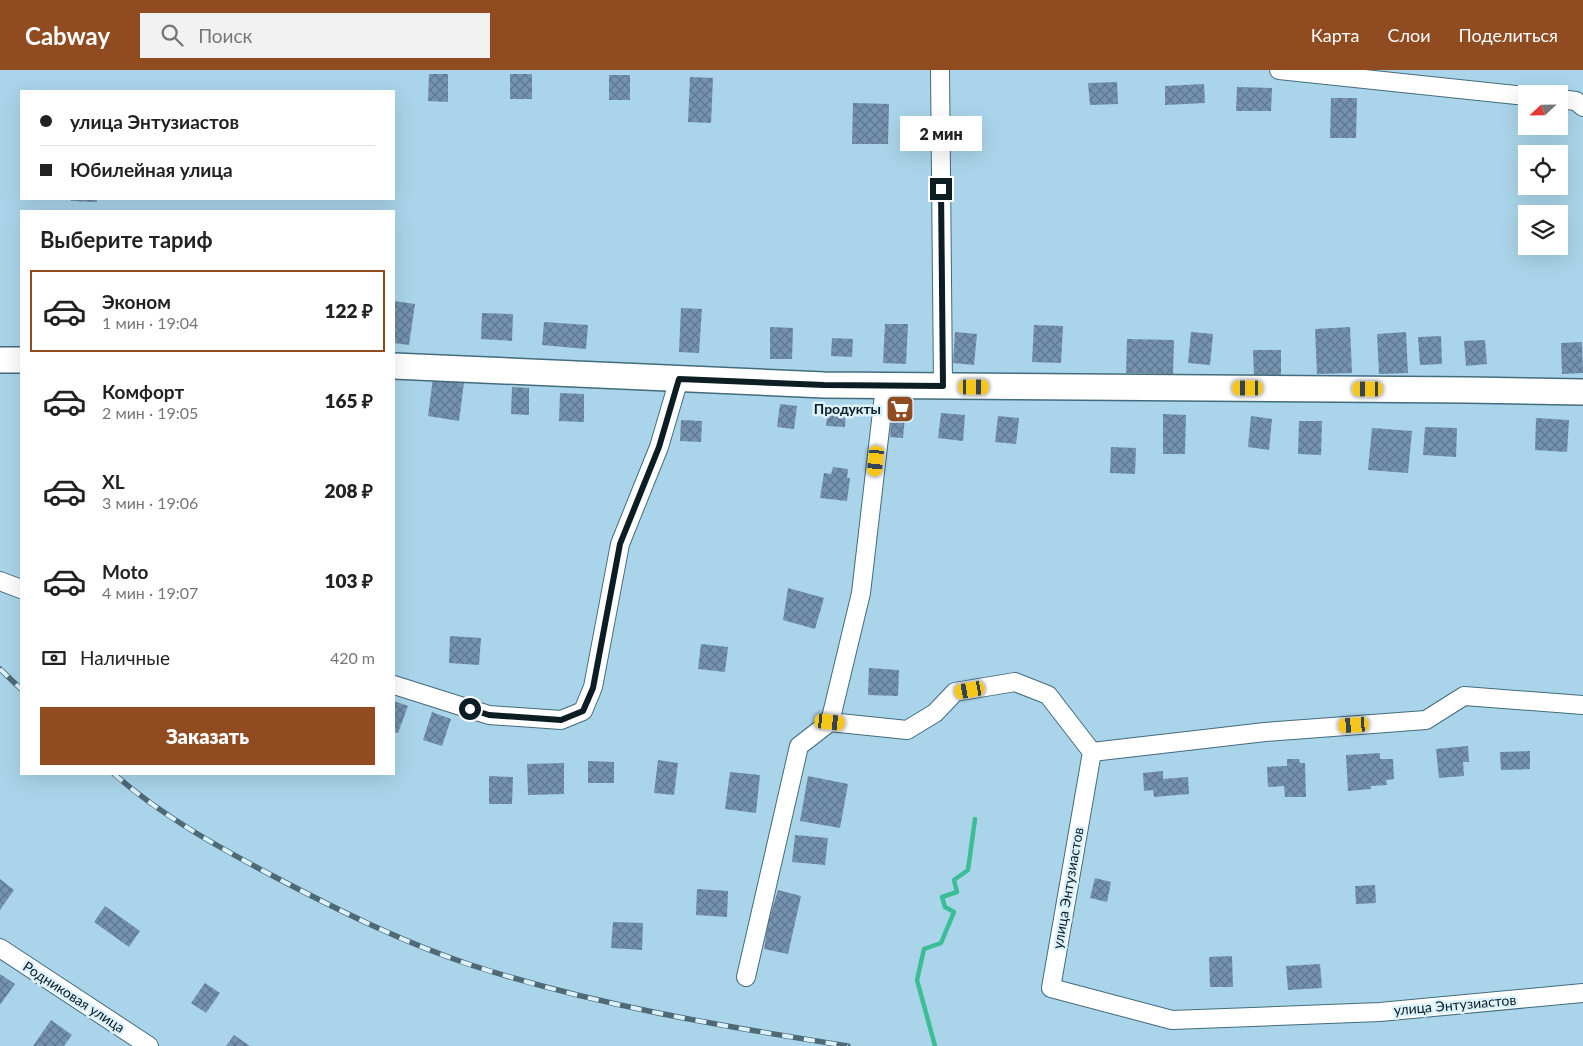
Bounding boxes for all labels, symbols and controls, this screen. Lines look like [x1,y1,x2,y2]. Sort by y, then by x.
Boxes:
search box [140,13,490,58]
text: Cabway [25,21,110,50]
icon: search [158,21,186,49]
text: Поиск [198,24,252,47]
text: Карта [1311,24,1359,46]
text: Слои [1387,24,1431,46]
text: Поделиться [1459,24,1558,46]
north arrow [1518,85,1568,135]
map controls [1518,85,1568,255]
text: улица Энтузиастов [70,110,239,133]
callout: 2 мин [900,116,982,152]
text: 2 мин [919,124,963,143]
button: locate [1518,145,1568,195]
text: Юбилейная улица [70,158,233,181]
route end [930,178,952,200]
button: layers [1518,205,1568,255]
text: Выберите тариф [40,226,213,253]
icon: car [42,289,87,334]
text: Эконом [102,290,171,313]
text: 122 ₽ [324,299,373,322]
text: 1 мин · 19:04 [102,313,198,332]
icon: car [42,379,87,424]
text: Комфорт [102,380,184,403]
car [959,380,989,395]
car [1233,381,1263,396]
car [1353,382,1383,397]
text: 165 ₽ [324,389,373,412]
supermarket icon: Продукты [885,394,915,424]
place label: Продукты [814,400,881,417]
text: 2 мин · 19:05 [102,403,198,422]
car [866,445,885,477]
icon: car [42,469,87,514]
text: XL [102,470,125,493]
text: 208 ₽ [324,479,373,502]
text: 3 мин · 19:06 [102,493,198,512]
icon: car [42,559,87,604]
text: Moto [102,560,148,583]
text: 103 ₽ [324,569,373,592]
text: 4 мин · 19:07 [102,583,198,602]
icon: cash [40,644,68,672]
text: Наличные [80,646,170,669]
text: 420 m [330,648,375,667]
car [953,680,986,700]
route start [459,698,481,720]
button: Заказать [40,707,375,765]
car [814,713,845,731]
car [1338,716,1369,734]
street label: улица Энтузиастов [1048,826,1087,950]
street label: Родниковая улица [20,957,128,1036]
street label: улица Энтузиастов [1393,991,1517,1018]

